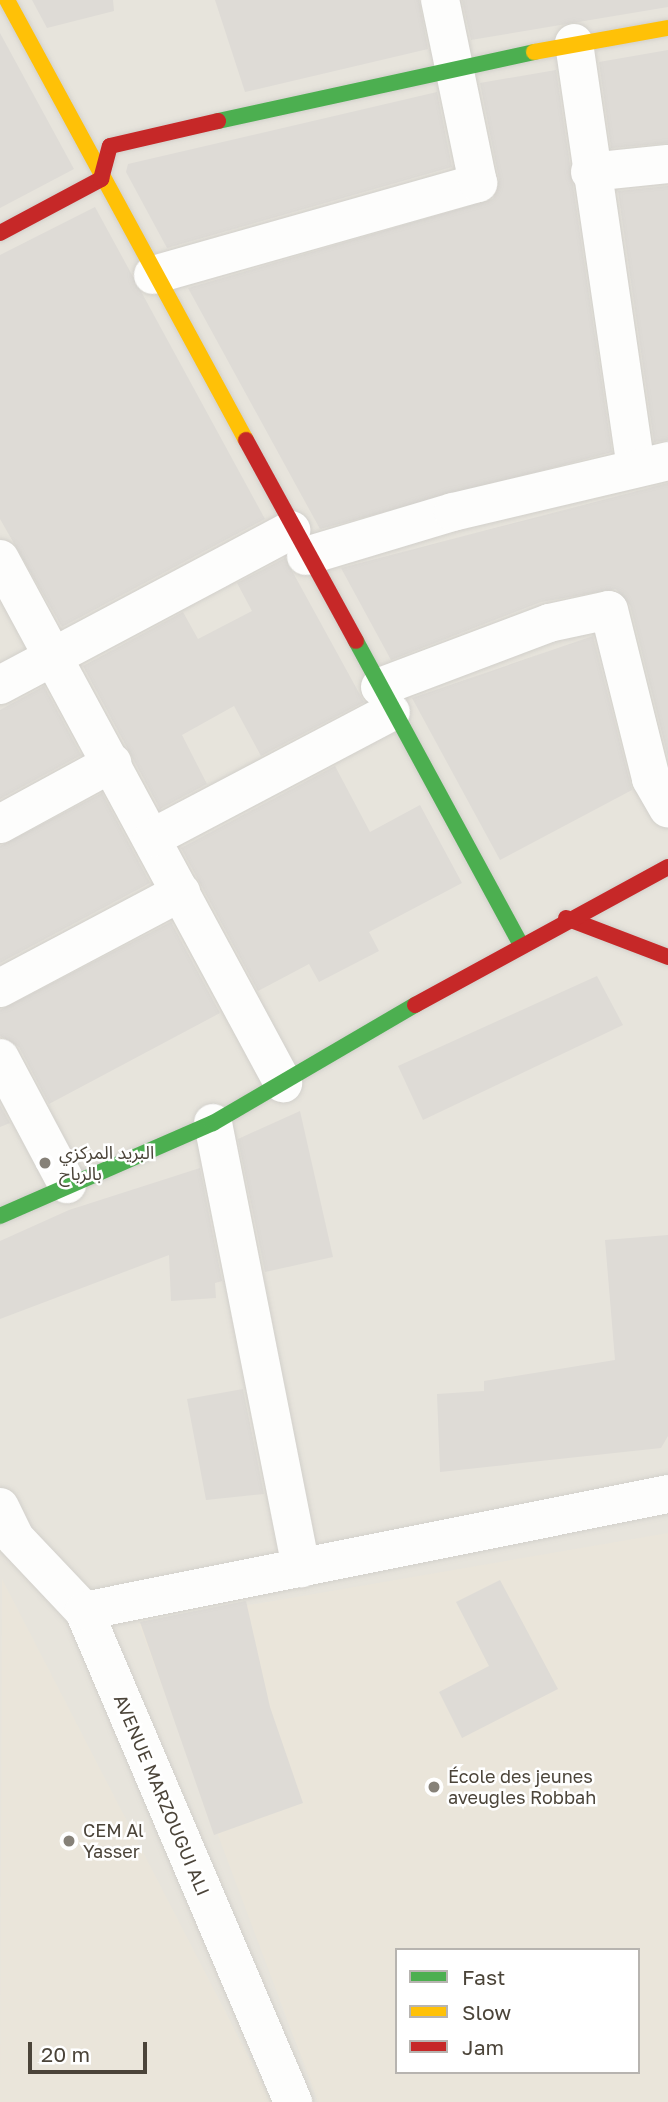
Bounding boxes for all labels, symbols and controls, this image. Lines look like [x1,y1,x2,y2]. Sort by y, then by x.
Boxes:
place label: البريد المركزي بالرباح [59,1142,154,1184]
marker: البريد المركزي بالرباح [37,1155,53,1171]
street label: AVENUE MARZOUGUI ALI [110,1691,214,1899]
place label: École des jeunes aveugles Robbah [448,1766,596,1809]
marker: École des jeunes aveugles Robbah [426,1779,442,1795]
place label: CEM Al Yasser [83,1820,144,1862]
marker: CEM Al Yasser [61,1833,77,1849]
legend [395,1948,640,2074]
text: Fast [462,1964,505,1990]
text: Slow [462,1999,511,2025]
scale bar [32,2028,150,2072]
text: Jam [462,2034,504,2060]
text: 20 m [41,2041,90,2067]

